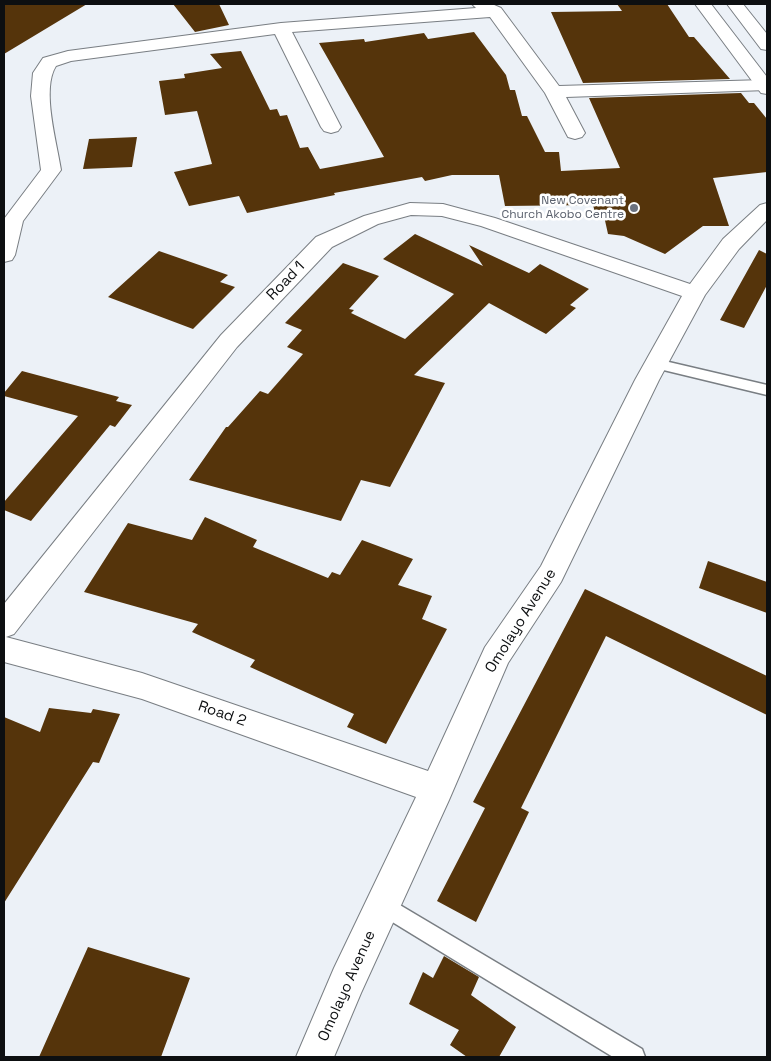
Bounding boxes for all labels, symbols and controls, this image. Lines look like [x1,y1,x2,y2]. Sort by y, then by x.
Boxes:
place label: New Covenant Church Akobo Centre [501,194,624,222]
marker: New Covenant Church Akobo Centre [628,202,640,214]
street label: Road 1 [263,258,309,304]
street label: Omolayo Avenue [482,566,560,676]
street label: Road 2 [196,697,248,731]
street label: Omolayo Avenue [314,928,380,1044]

